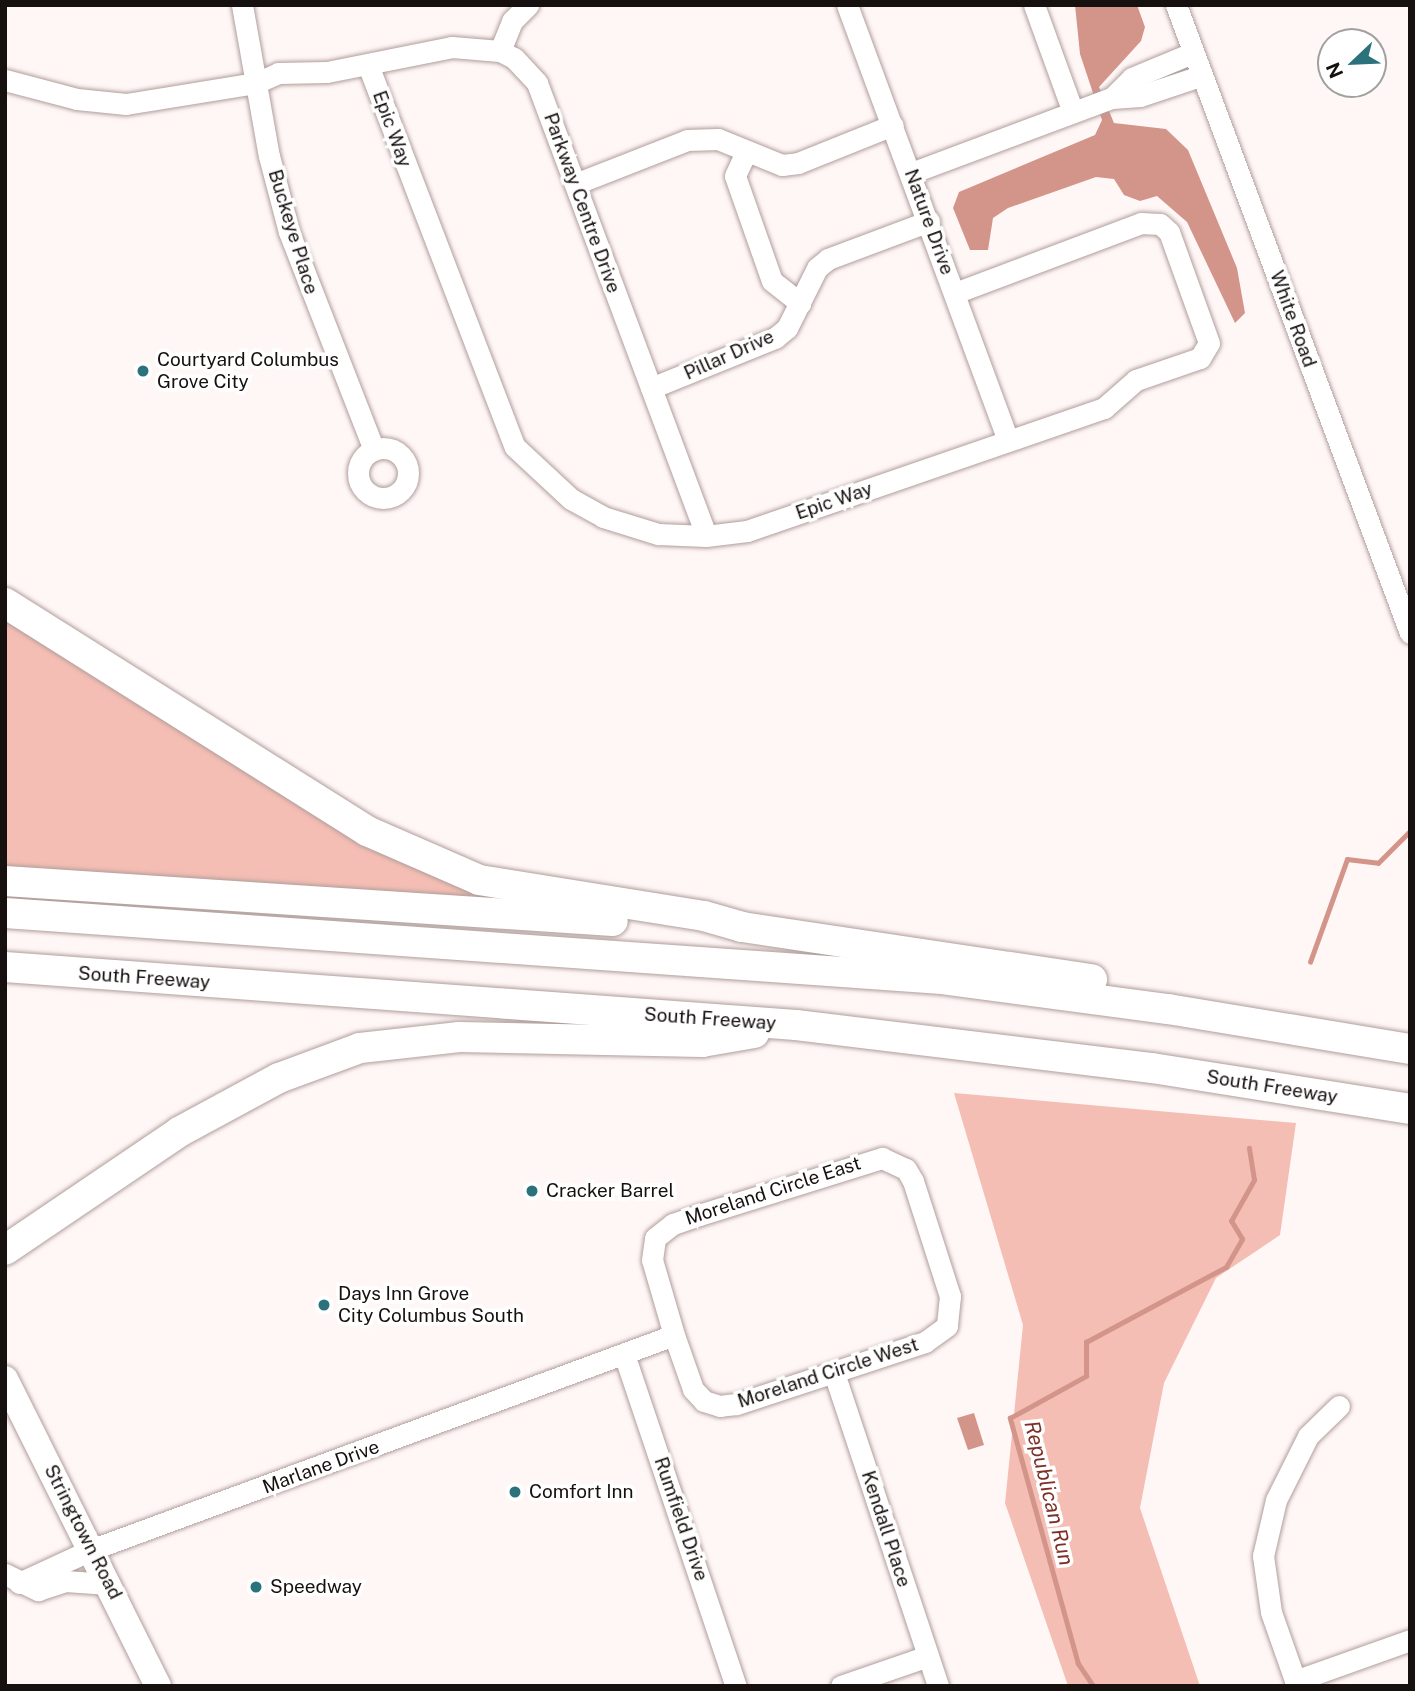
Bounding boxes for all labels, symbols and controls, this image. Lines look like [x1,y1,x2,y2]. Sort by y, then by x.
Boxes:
north arrow [1317,28,1387,98]
text: N [1321,59,1348,82]
street label: Epic Way [368,87,416,171]
street label: Parkway Centre Drive [539,110,625,296]
street label: Nature Drive [899,166,959,278]
street label: Buckeye Place [263,167,323,297]
street label: White Road [1265,268,1321,370]
street label: Pillar Drive [680,325,778,385]
place label: Courtyard Columbus Grove City [157,349,339,393]
marker: Courtyard Columbus Grove City [135,363,151,379]
street label: Epic Way [792,477,876,525]
street label: South Freeway [77,962,211,994]
street label: South Freeway [643,1003,777,1035]
street label: South Freeway [1205,1065,1339,1109]
street label: Moreland Circle East [682,1152,864,1230]
place label: Cracker Barrel [546,1180,674,1202]
marker: Cracker Barrel [524,1183,540,1199]
place label: Days Inn Grove City Columbus South [338,1283,524,1327]
marker: Days Inn Grove City Columbus South [316,1297,332,1313]
street label: Moreland Circle West [734,1333,922,1413]
water label: Republican Run [1019,1418,1079,1568]
street label: Marlane Drive [259,1435,383,1499]
street label: Rumfield Drive [649,1454,713,1584]
street label: Stringtown Road [39,1461,127,1603]
street label: Kendall Place [856,1468,916,1590]
place label: Comfort Inn [529,1481,634,1503]
marker: Comfort Inn [507,1484,523,1500]
place label: Speedway [270,1576,362,1598]
marker: Speedway [248,1579,264,1595]

